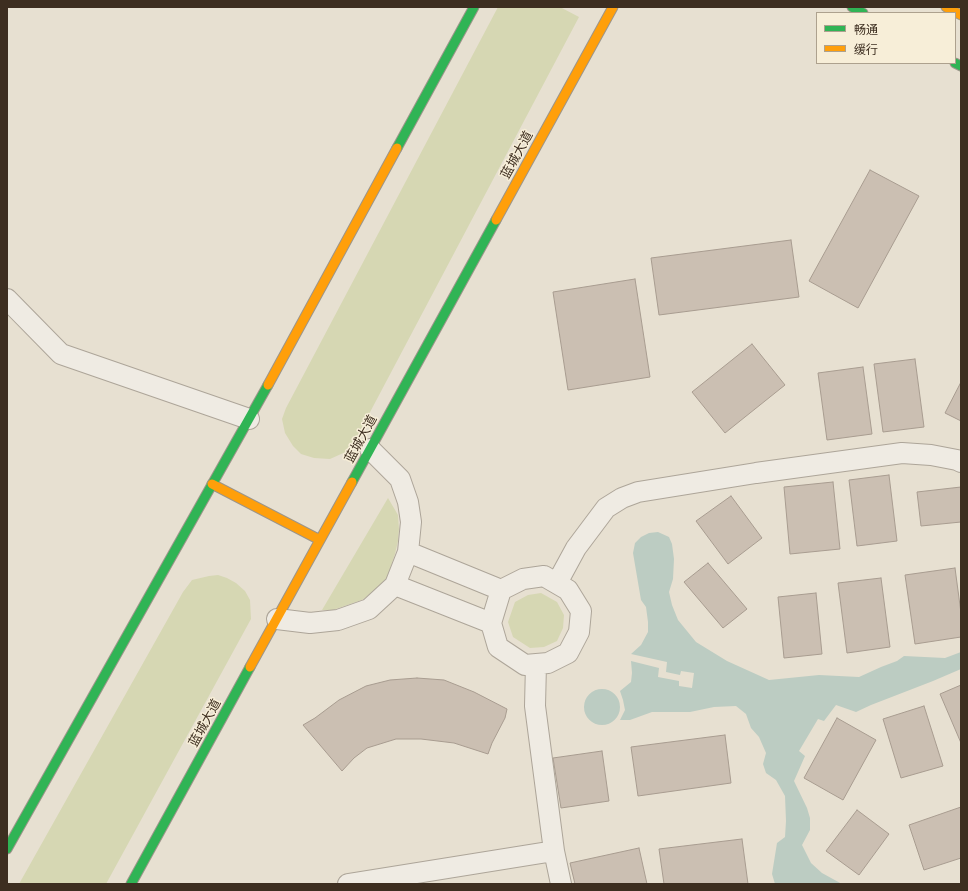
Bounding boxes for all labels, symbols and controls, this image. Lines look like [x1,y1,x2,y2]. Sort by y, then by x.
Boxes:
legend [816,12,956,64]
text: 畅通 [854,21,878,37]
text: 缓行 [854,41,878,57]
street label: 蓝城大道 [498,128,536,182]
street label: 蓝城大道 [342,412,380,466]
street label: 蓝城大道 [186,696,224,750]

